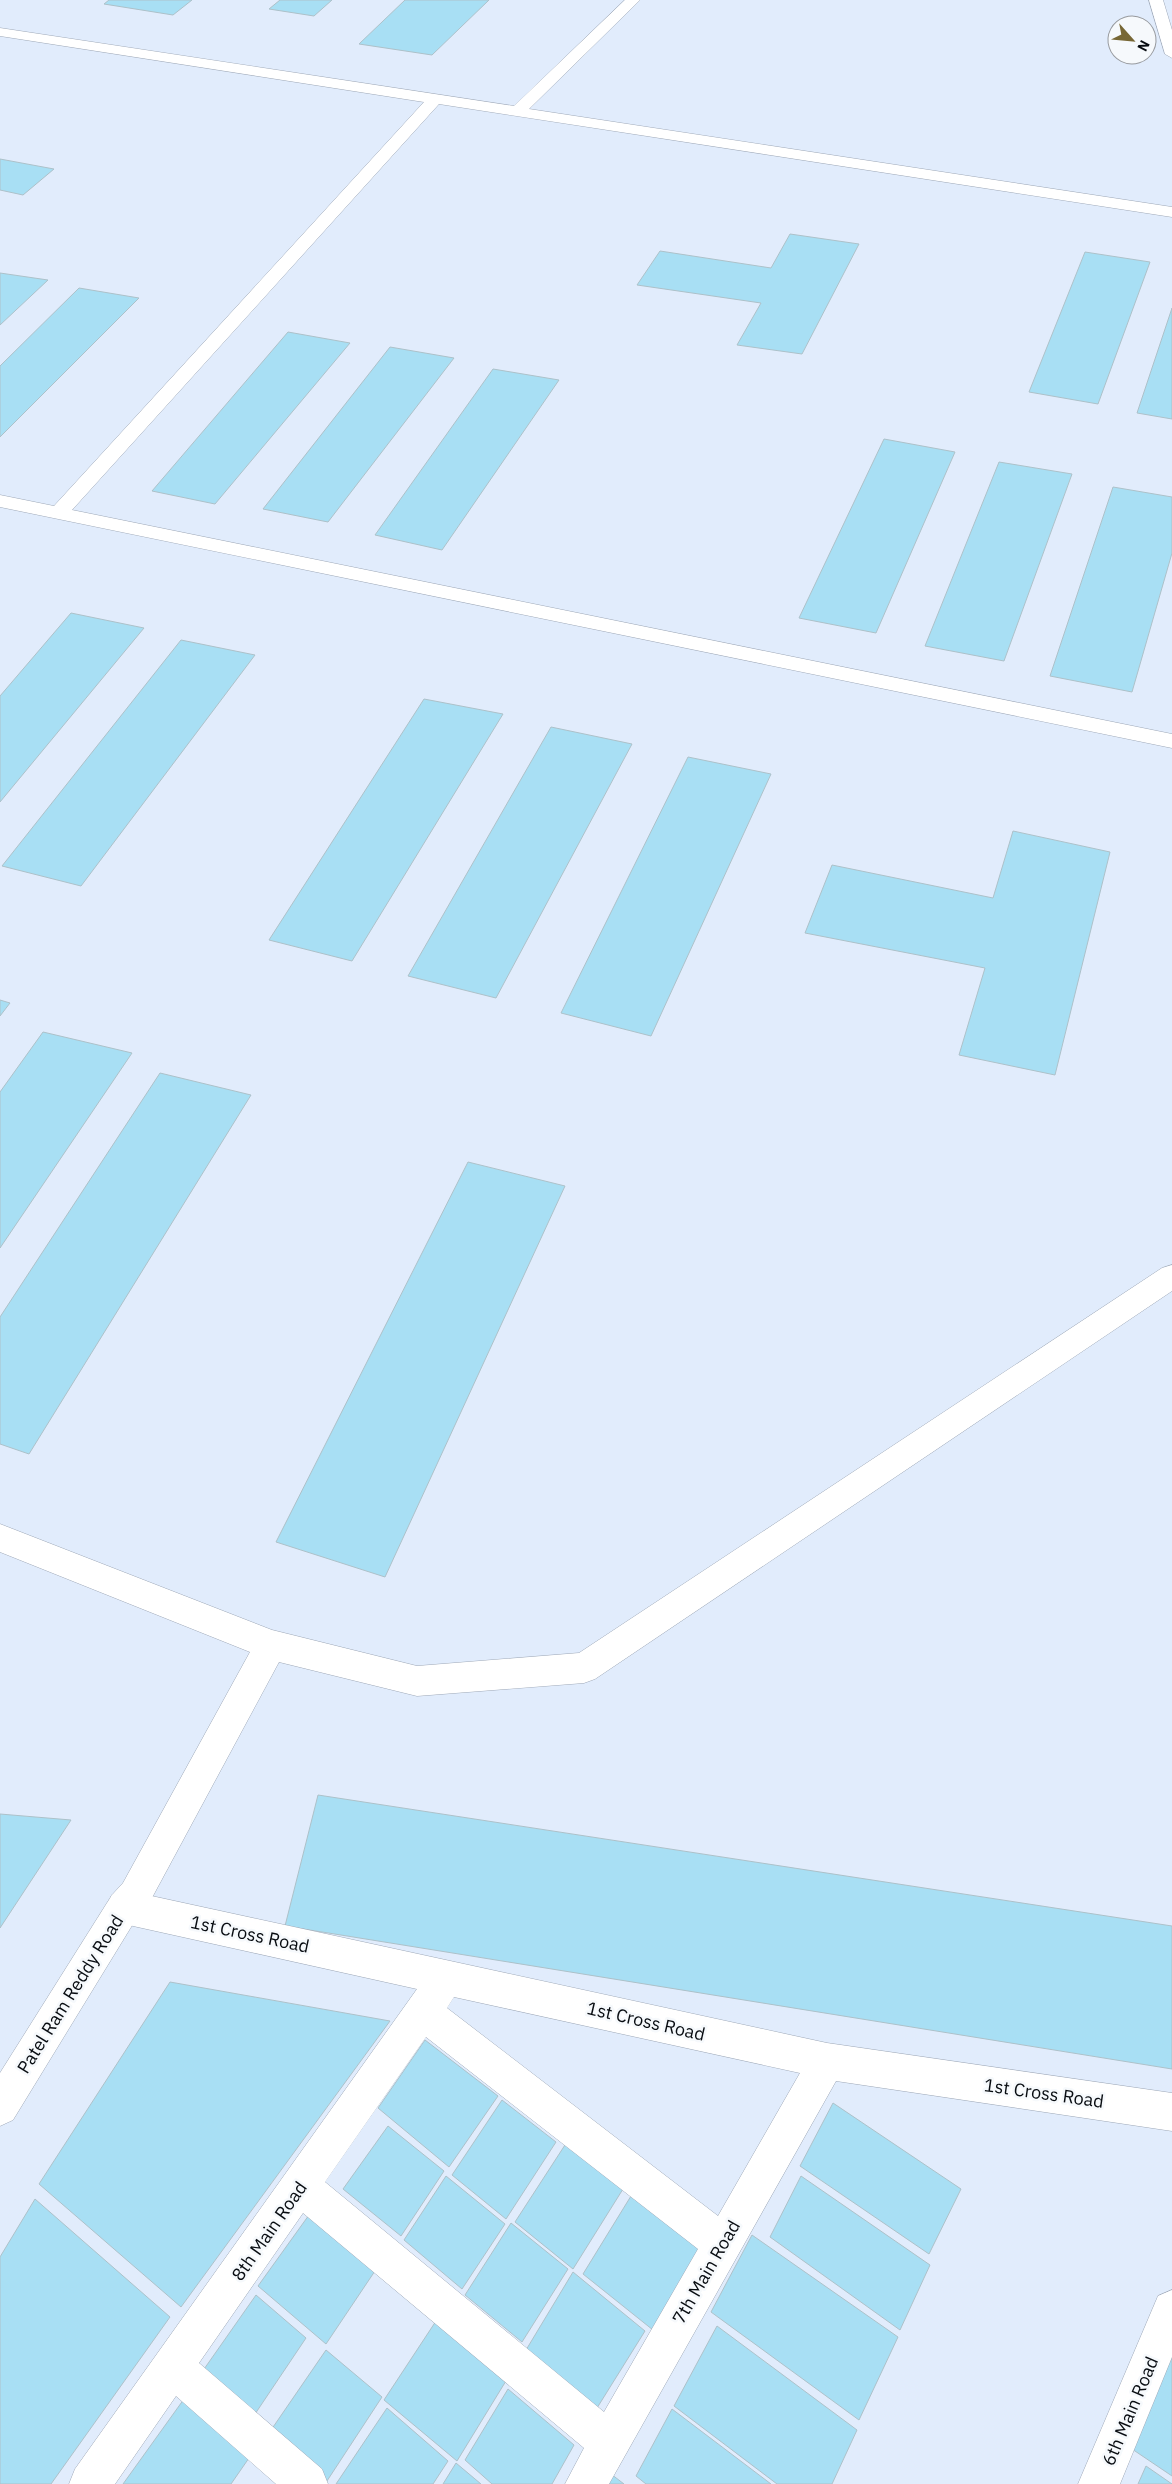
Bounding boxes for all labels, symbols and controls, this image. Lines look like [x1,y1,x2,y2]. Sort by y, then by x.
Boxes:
north arrow [1107,15,1157,65]
text: N [1133,37,1154,55]
street label: Patel Ram Reddy Road [12,1910,128,2078]
street label: 1st Cross Road [189,1910,311,1958]
street label: 1st Cross Road [585,1996,707,2046]
street label: 1st Cross Road [983,2073,1105,2113]
street label: 8th Main Road [226,2177,312,2285]
street label: 7th Main Road [667,2216,745,2328]
street label: 6th Main Road [1097,2353,1163,2469]

